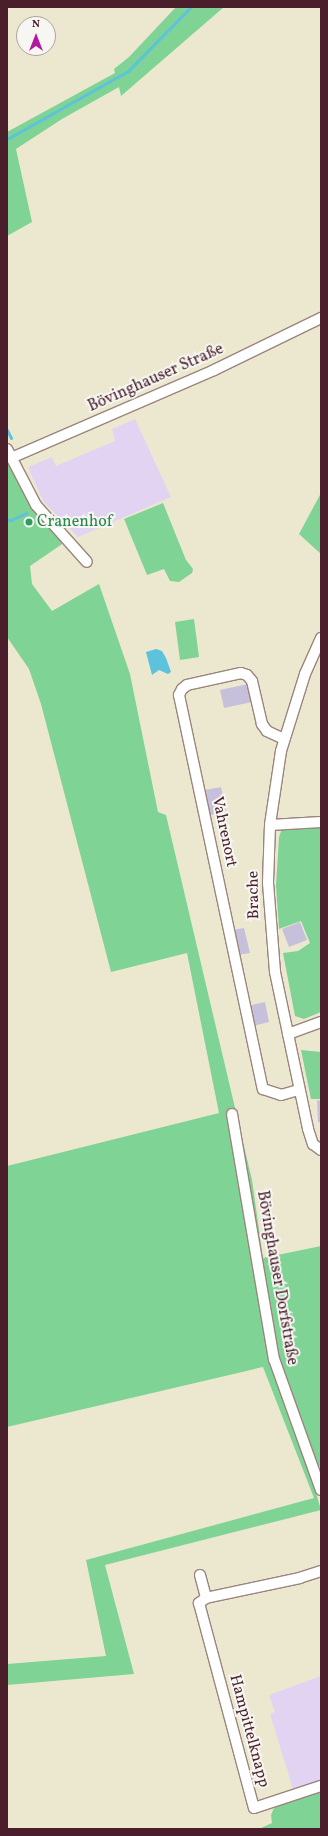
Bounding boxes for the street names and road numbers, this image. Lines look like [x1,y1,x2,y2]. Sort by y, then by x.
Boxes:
street label: Bövinghauser Straße [85,339,227,417]
street label: Vahrenort [207,795,241,869]
street label: Brache [244,871,264,919]
street label: Bövinghauser Dorfstraße [252,1189,302,1367]
street label: Hampittelknapp [225,1672,273,1790]

